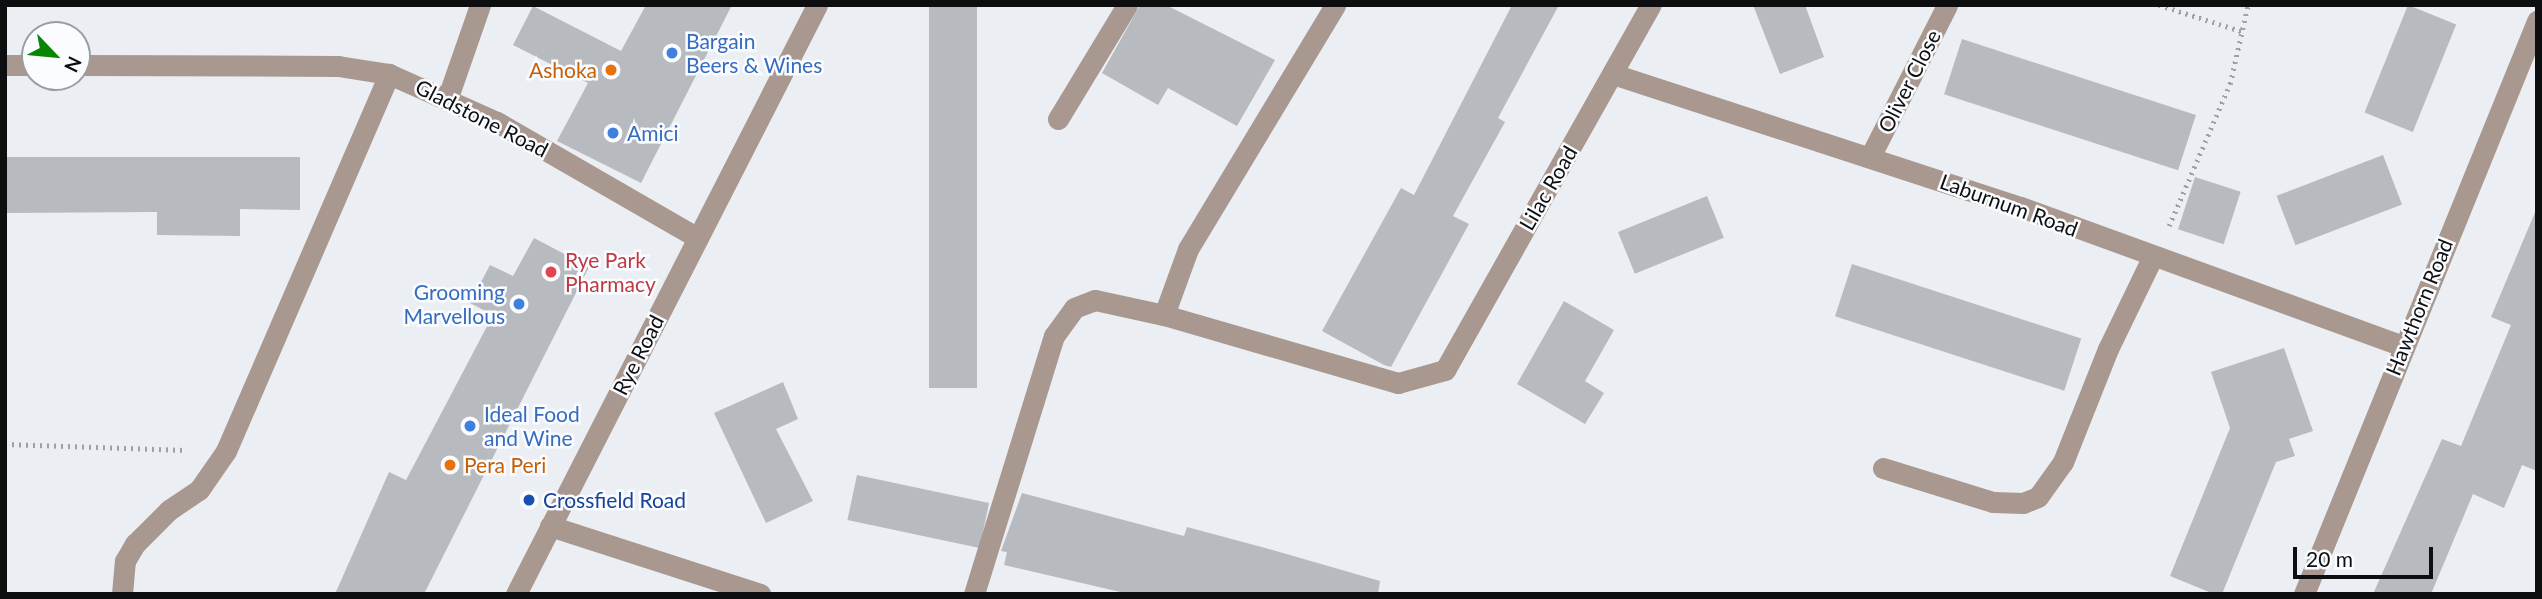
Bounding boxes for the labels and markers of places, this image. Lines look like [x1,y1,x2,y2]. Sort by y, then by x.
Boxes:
place label: Bargain Beers & Wines [686,28,823,78]
marker: Bargain Beers & Wines [664,45,680,61]
place label: Ashoka [529,57,597,83]
marker: Ashoka [603,62,619,78]
place label: Amici [627,120,679,146]
marker: Amici [605,125,621,141]
place label: Rye Park Pharmacy [565,247,656,297]
marker: Rye Park Pharmacy [543,264,559,280]
place label: Grooming Marvellous [403,279,505,329]
marker: Grooming Marvellous [511,296,527,312]
place label: Ideal Food and Wine [484,401,580,451]
marker: Ideal Food and Wine [462,418,478,434]
place label: Pera Peri [464,452,546,478]
marker: Pera Peri [442,457,458,473]
place label: Crossfield Road [543,487,686,513]
marker: Crossfield Road [521,492,537,508]

